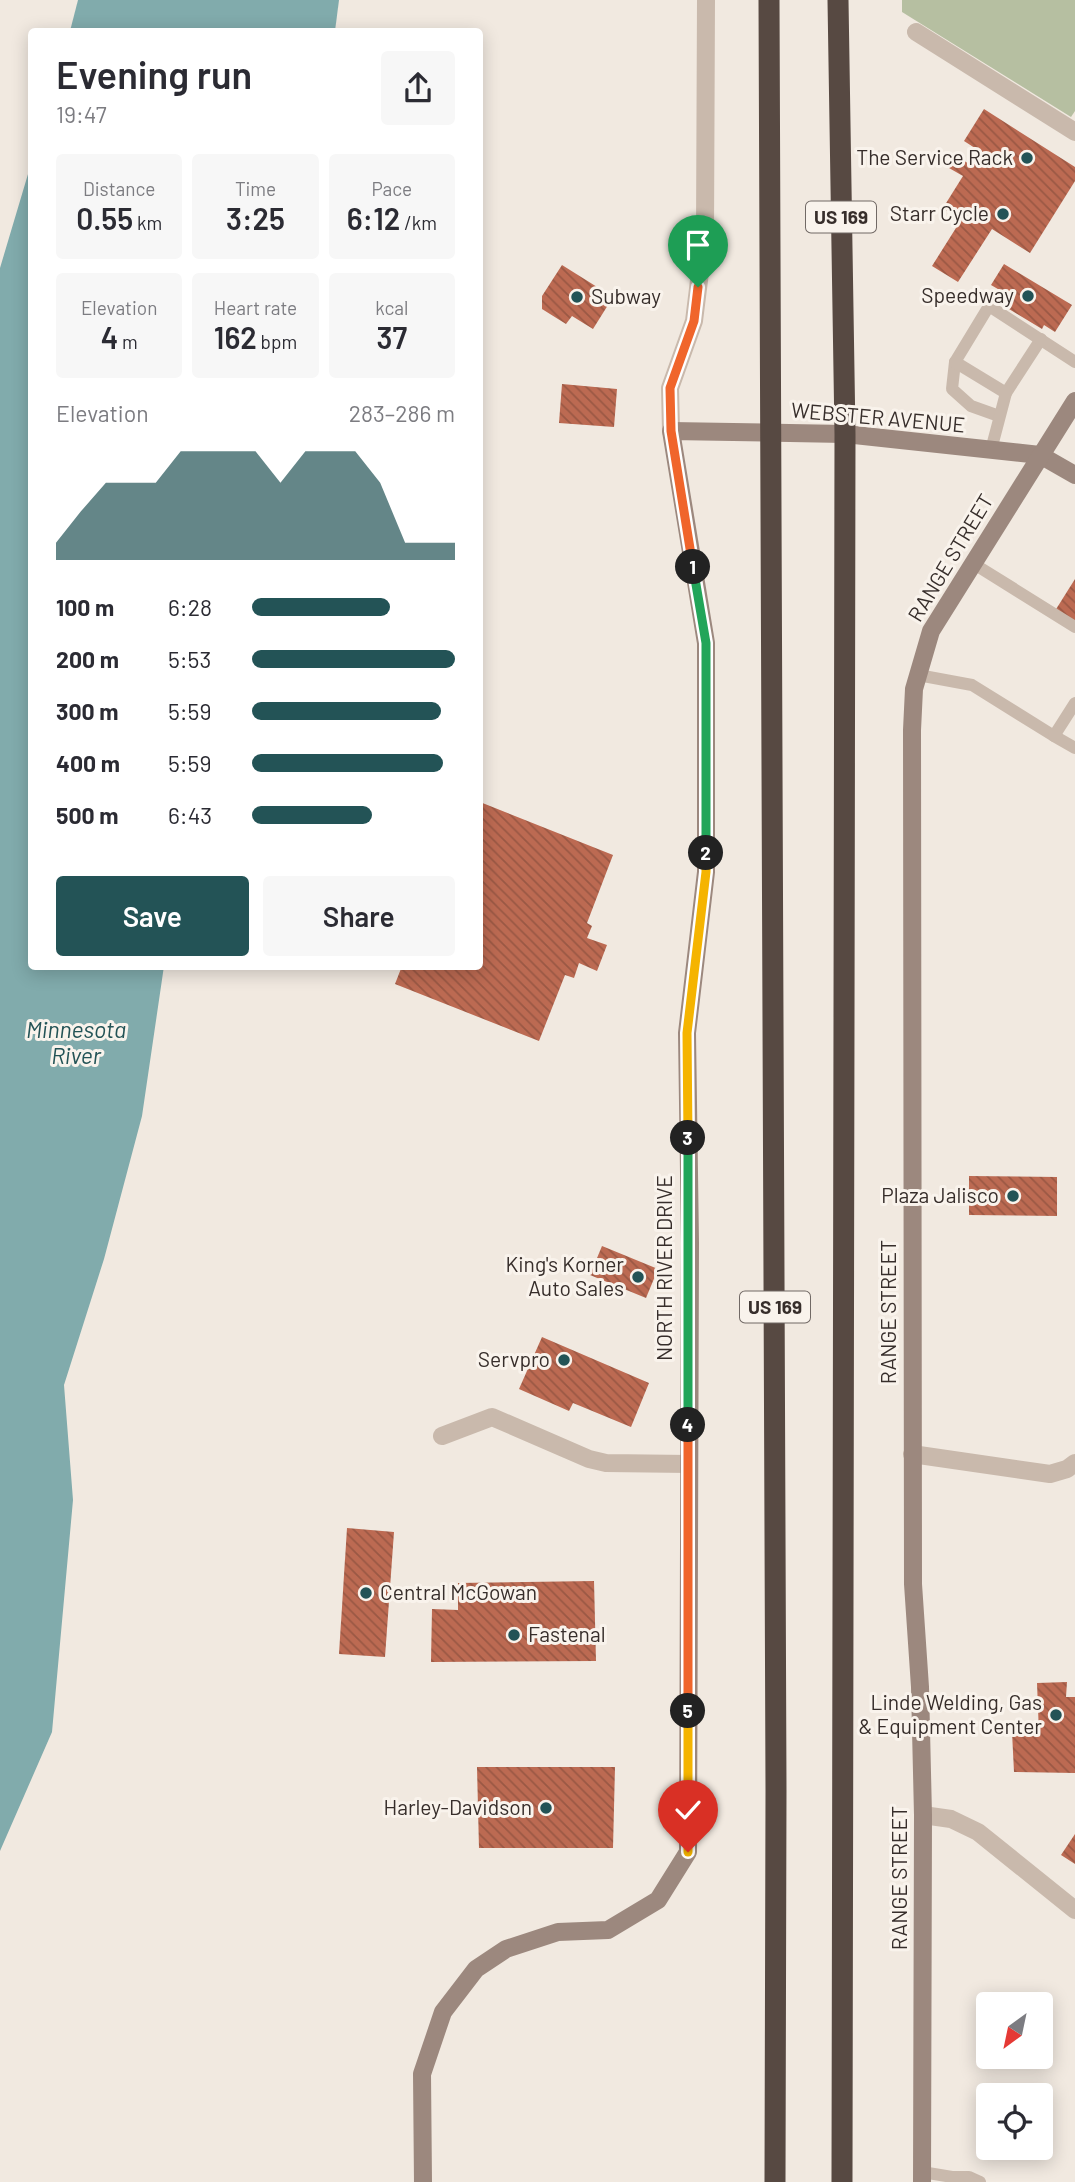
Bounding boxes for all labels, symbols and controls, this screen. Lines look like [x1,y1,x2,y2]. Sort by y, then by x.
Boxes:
text: Evening run [56,51,252,97]
button: share [381,51,455,125]
text: 19:47 [56,100,107,128]
place label: The Service Rack [856,144,1013,169]
marker: The Service Rack [1019,150,1035,166]
text: Distance [83,177,155,200]
text: Time [235,177,276,200]
text: Pace [371,177,412,200]
text: 0.55 [76,200,133,236]
text: 3:25 [226,200,285,236]
text: 6:12 [347,200,400,236]
place label: Starr Cycle [890,200,989,225]
road number: US 169 [806,202,876,232]
marker: Starr Cycle [995,206,1011,222]
text: km [133,211,162,234]
text: /km [400,211,437,234]
pin [668,215,728,287]
icon: arrive [679,226,717,264]
place label: Speedway [921,282,1014,307]
place label: Subway [591,283,661,308]
marker: Speedway [1020,288,1036,304]
marker: Subway [569,289,585,305]
text: Elevation [81,296,157,319]
text: Heart rate [214,296,297,319]
text: kcal [375,296,408,319]
text: 4 [101,319,118,355]
text: 162 [214,319,257,355]
text: 37 [377,319,407,355]
text: m [118,330,138,353]
text: bpm [257,330,297,353]
street label: WEBSTER AVENUE [790,396,966,437]
text: Elevation [56,399,149,427]
text: 283–286 m [349,399,455,427]
street label: RANGE STREET [902,489,998,626]
pin: 1 [676,550,710,584]
text: 1 [689,555,696,578]
text: 100 m [56,593,114,621]
text: 6:28 [168,593,212,621]
text: 200 m [56,645,119,673]
text: 5:53 [168,645,211,673]
text: 300 m [56,697,118,725]
text: 5:59 [168,697,211,725]
text: 400 m [56,749,120,777]
text: 5:59 [168,749,211,777]
text: 500 m [56,801,118,829]
text: 6:43 [168,801,212,829]
pin: 2 [688,836,724,870]
text: 2 [700,841,711,864]
button: Save [56,876,249,956]
button: Share [263,876,455,956]
water label: Minnesota River [26,1015,126,1069]
pin: 3 [670,1120,706,1156]
text: 3 [682,1126,693,1149]
street label: NORTH RIVER DRIVE [651,1175,676,1361]
place label: Plaza Jalisco [881,1182,999,1207]
marker: Plaza Jalisco [1005,1188,1021,1204]
street label: RANGE STREET [875,1240,900,1384]
place label: King's Korner Auto Sales [505,1251,624,1300]
marker: King's Korner Auto Sales [630,1269,646,1285]
road number: US 169 [740,1292,810,1322]
place label: Servpro [478,1346,550,1371]
marker: Servpro [556,1352,572,1368]
pin: 4 [670,1408,706,1442]
text: 4 [682,1413,693,1436]
place label: Central McGowan [380,1579,537,1604]
marker: Central McGowan [358,1585,374,1601]
place label: Fastenal [528,1621,605,1646]
marker: Fastenal [506,1627,522,1643]
place label: Linde Welding, Gas & Equipment Center [859,1689,1042,1738]
pin: 5 [670,1694,706,1728]
text: 5 [682,1699,693,1722]
marker: Linde Welding, Gas & Equipment Center [1048,1707,1064,1723]
pin [658,1780,718,1852]
icon: check [669,1791,707,1829]
place label: Harley-Davidson [383,1794,532,1819]
marker: Harley-Davidson [538,1800,554,1816]
street label: RANGE STREET [886,1806,911,1950]
north arrow [976,1992,1054,2068]
map controls [976,1992,1053,2160]
button: locate [976,2083,1053,2160]

